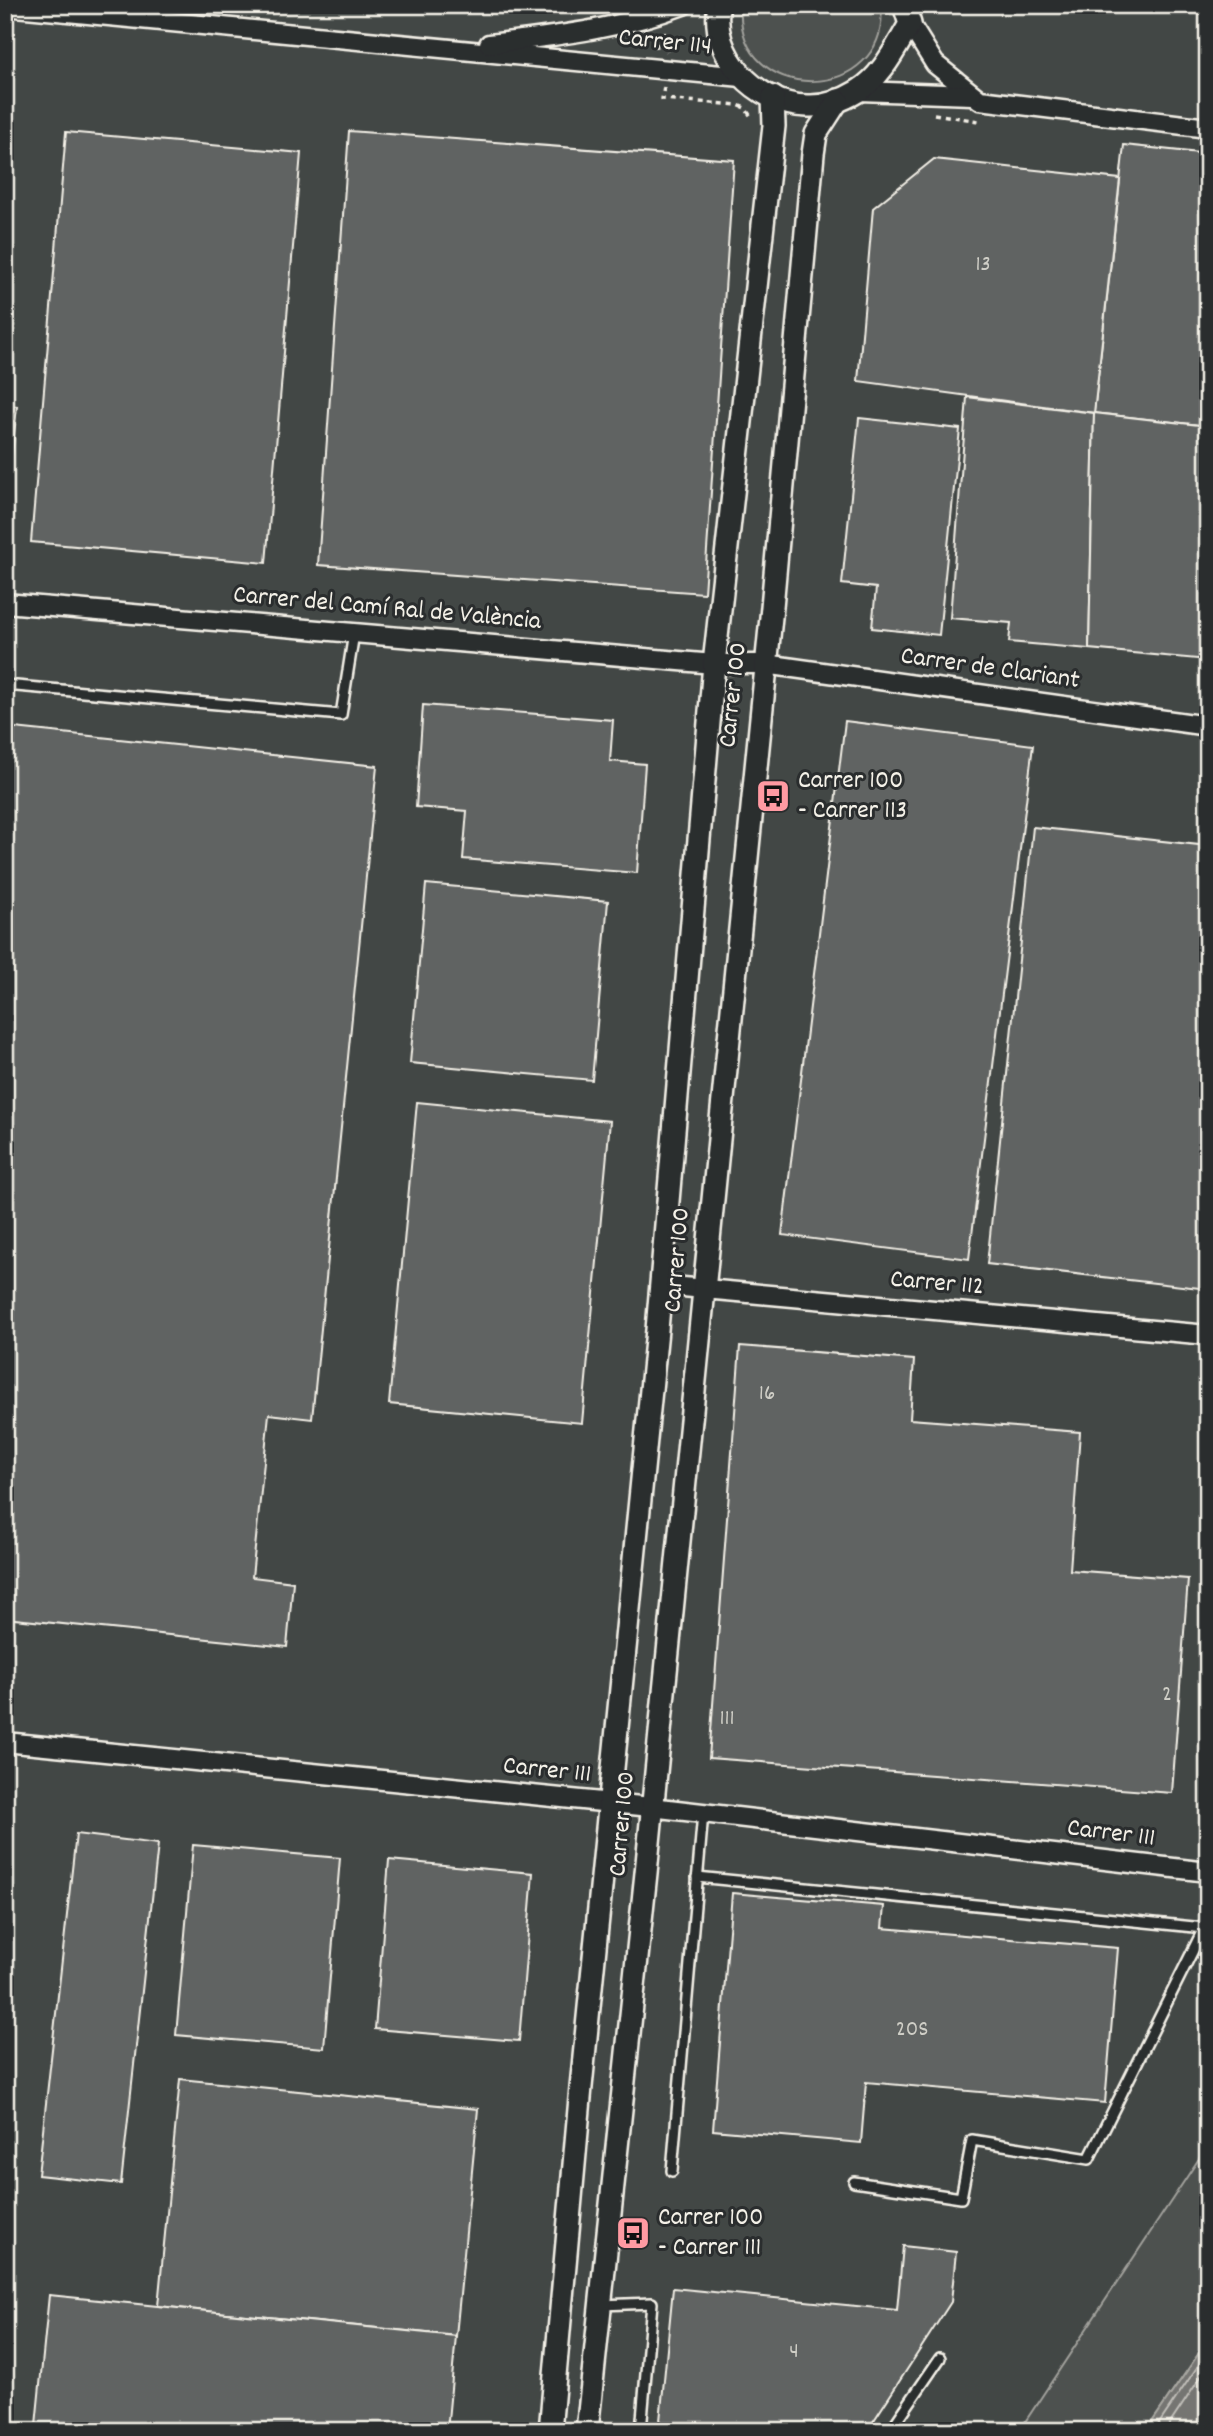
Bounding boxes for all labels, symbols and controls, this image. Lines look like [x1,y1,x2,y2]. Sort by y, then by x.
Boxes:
street label: Carrer 114 [617,20,713,66]
house number: 13 [975,249,991,282]
street label: Carrer del Camí Ral de València [232,577,543,641]
street label: Carrer de Clariant [898,638,1082,700]
street label: Carrer 100 [710,641,758,749]
place label: Carrer 100 - Carrer 113 [798,763,907,830]
bus stop icon: Carrer 100 - Carrer 113 [754,777,792,815]
street label: Carrer 100 [655,1206,701,1314]
street label: Carrer 112 [889,1261,985,1307]
house number: 16 [759,1378,775,1411]
house number: 2 [1162,1679,1172,1712]
house number: 111 [719,1703,735,1736]
street label: Carrer 111 [501,1748,593,1794]
street label: Carrer 100 [600,1770,646,1878]
street label: Carrer 111 [1065,1810,1157,1858]
house number: 20S [896,2014,928,2047]
place label: Carrer 100 - Carrer 111 [658,2200,763,2267]
bus stop icon: Carrer 100 - Carrer 111 [614,2214,652,2252]
house number: 4 [789,2336,799,2369]

